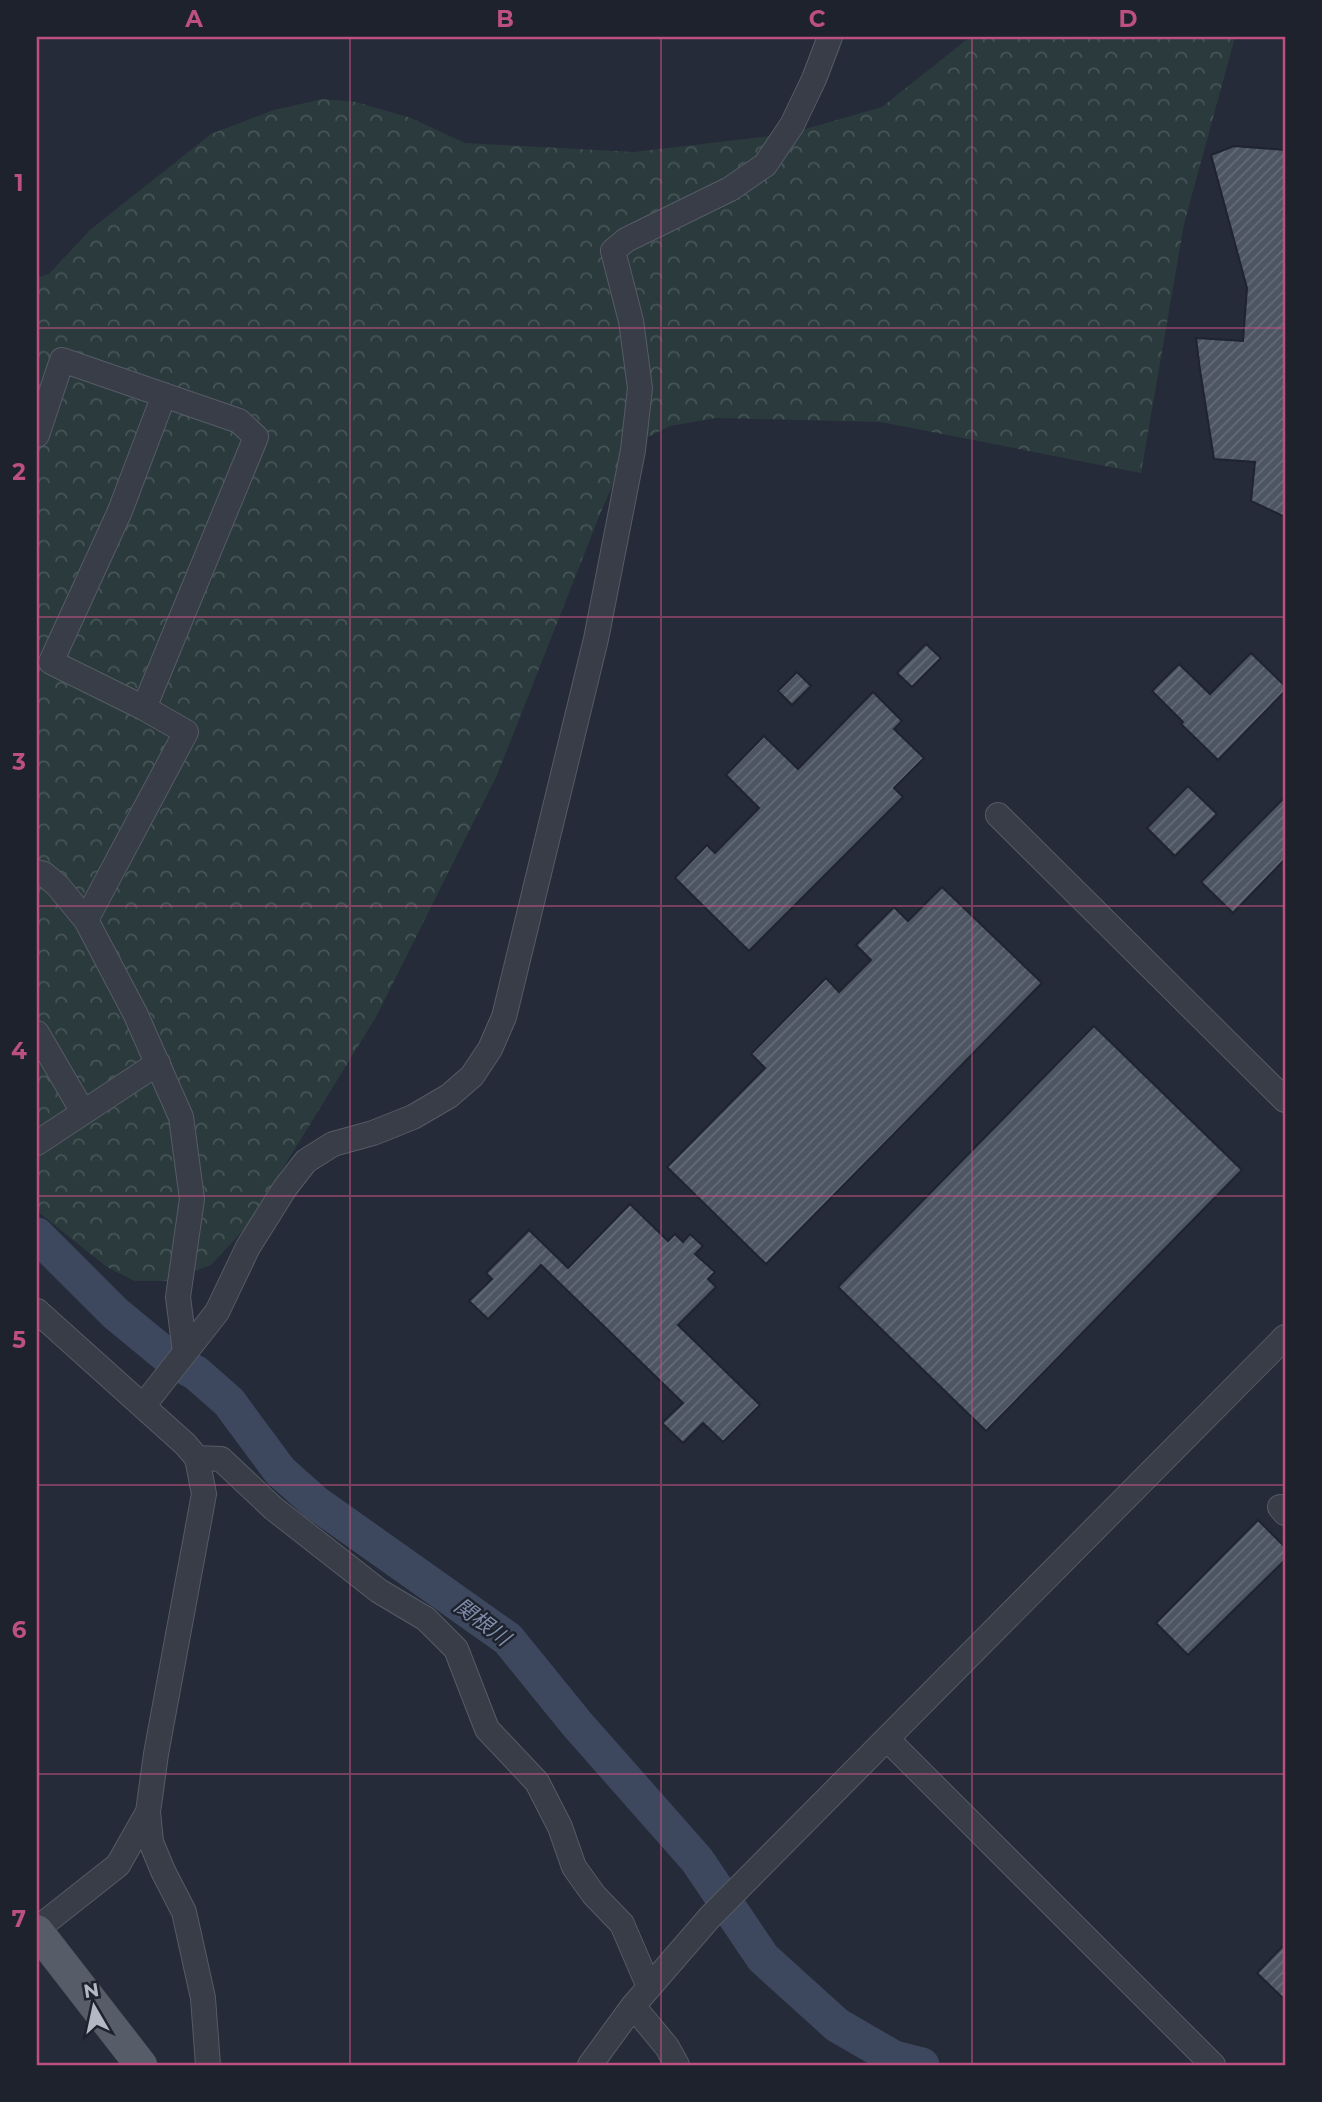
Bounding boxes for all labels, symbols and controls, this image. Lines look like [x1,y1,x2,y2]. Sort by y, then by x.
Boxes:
text: A [184,5,203,33]
text: B [496,5,514,33]
text: C [809,5,826,33]
text: D [1119,5,1138,33]
text: 1 [14,169,24,197]
text: 2 [12,458,26,486]
text: 3 [11,748,26,776]
text: 4 [11,1037,27,1065]
text: 5 [12,1326,26,1354]
water label: 関根川 [450,1593,517,1652]
text: 6 [12,1616,27,1644]
text: 7 [12,1905,26,1933]
north arrow [60,1972,130,2042]
text: N [82,1978,101,2003]

